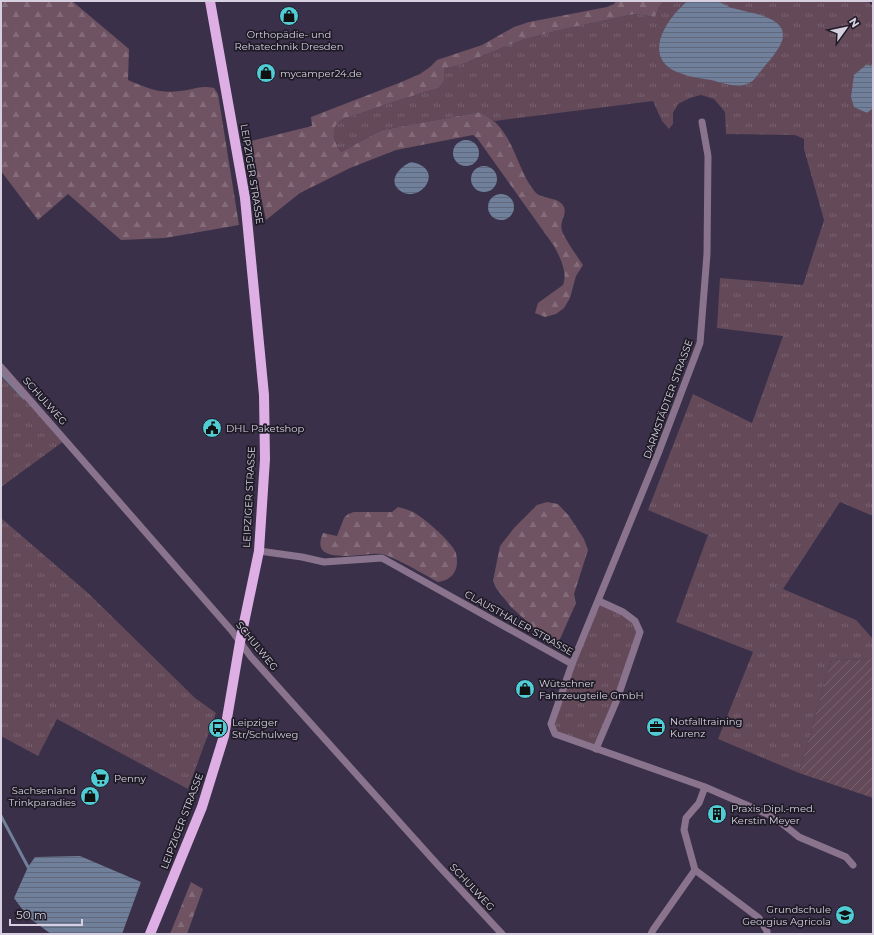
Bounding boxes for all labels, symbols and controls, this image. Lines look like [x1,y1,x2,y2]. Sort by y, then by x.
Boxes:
shop icon: Orthopädie- und Rehatechnik Dresden [278,5,300,27]
north arrow [826,8,866,48]
text: N [846,15,863,30]
place label: Orthopädie- und Rehatechnik Dresden [235,28,343,53]
shop icon: mycamper24.de [255,62,277,84]
place label: mycamper24.de [280,67,362,80]
street label: LEIPZIGER STRASSE [238,123,266,225]
street label: DARMSTÄDTER STRASSE [640,337,696,461]
street label: SCHULWEG [20,374,70,428]
public building icon: DHL Paketshop [201,417,223,439]
place label: DHL Paketshop [226,422,305,435]
street label: LEIPZIGER STRASSE [240,446,258,548]
street label: CLAUSTHALER STRASSE [462,588,576,659]
street label: SCHULWEG [233,619,281,673]
place label: Wütschner Fahrzeugteile GmbH [539,677,644,702]
shop icon: Wütschner Fahrzeugteile GmbH [514,678,536,700]
place label: Notfalltraining Kurenz [670,715,742,740]
place label: Leipziger Str/Schulweg [232,716,298,741]
office icon: Notfalltraining Kurenz [645,716,667,738]
bus stop icon: Leipziger Str/Schulweg [207,717,229,739]
supermarket icon: Penny [89,767,111,789]
street label: LEIPZIGER STRASSE [158,771,206,871]
place label: Penny [114,772,146,785]
place label: Sachsenland Trinkparadies [9,784,76,809]
shop icon: Sachsenland Trinkparadies [79,785,101,807]
place label: Praxis Dipl.-med. Kerstin Meyer [731,802,815,827]
building icon: Praxis Dipl.-med. Kerstin Meyer [706,803,728,825]
street label: SCHULWEG [447,861,497,913]
scale bar [10,901,82,927]
place label: Grundschule Georgius Agricola [742,903,831,928]
school or university icon: Grundschule Georgius Agricola [834,904,856,926]
text: 50 m [16,907,47,922]

